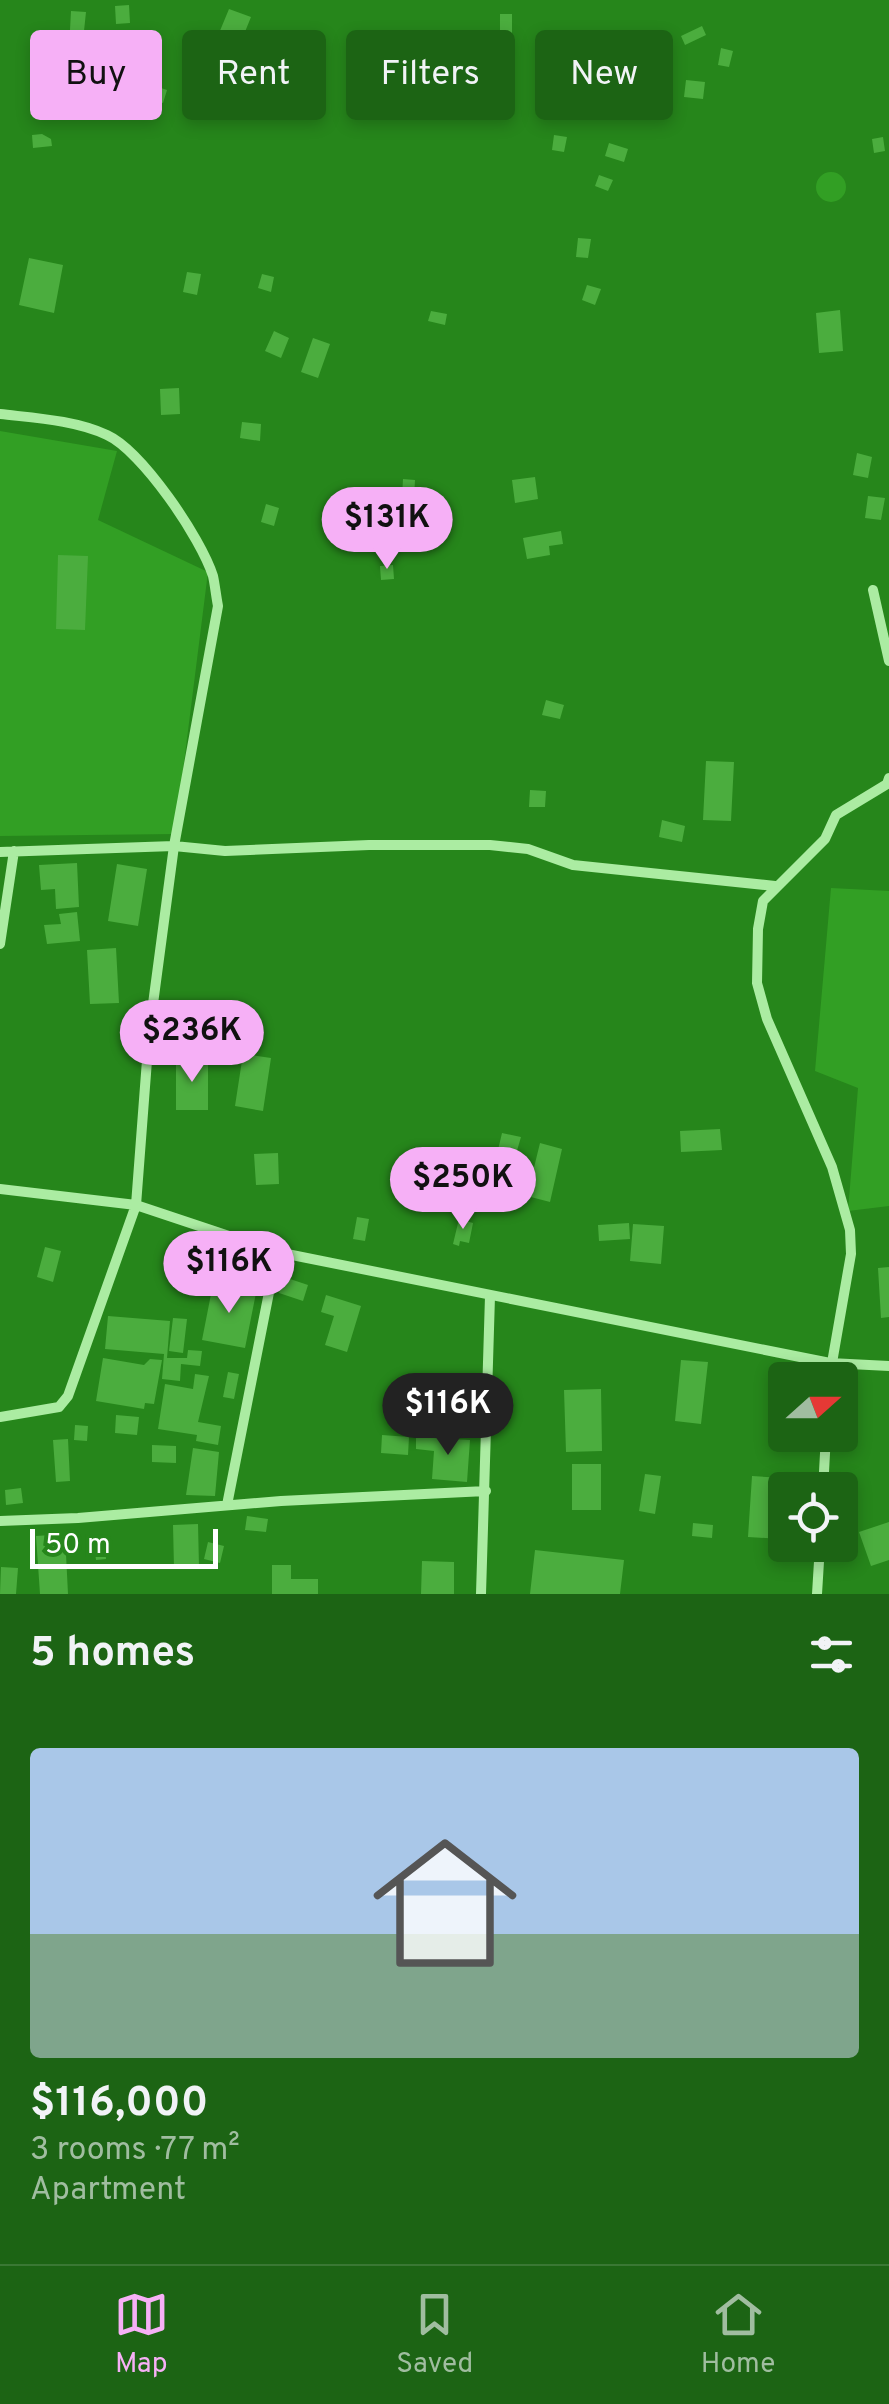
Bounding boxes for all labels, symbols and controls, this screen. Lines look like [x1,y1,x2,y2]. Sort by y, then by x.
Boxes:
chip: Buy [30,30,162,120]
chip: Rent [182,30,326,120]
chip: Filters [346,30,515,120]
chip: New [535,30,673,120]
pin: $131K [317,487,457,572]
text: $131K [344,499,430,539]
pin: $236K [122,1000,262,1085]
text: $236K [142,1012,242,1052]
pin: $250K [393,1147,533,1232]
text: $250K [412,1159,514,1199]
pin: $116K [159,1231,299,1316]
text: $116K [185,1243,273,1283]
north arrow [768,1362,858,1452]
map controls [768,1362,858,1562]
pin: $116K [378,1373,518,1458]
text: $116K [404,1385,492,1425]
button: locate [768,1472,858,1562]
scale bar [30,1524,218,1568]
text: 50 m [45,1528,111,1564]
icon: filters [804,1627,859,1682]
text: 5 homes [30,1628,195,1681]
icon: home [355,1813,535,1993]
text: $116,000 [30,2078,208,2131]
text: 3 rooms · 77 m² [30,2131,240,2171]
text: Apartment [30,2171,186,2211]
tab: Map [114,2287,169,2383]
tab: Saved [396,2287,473,2383]
tab: Home [701,2287,775,2383]

